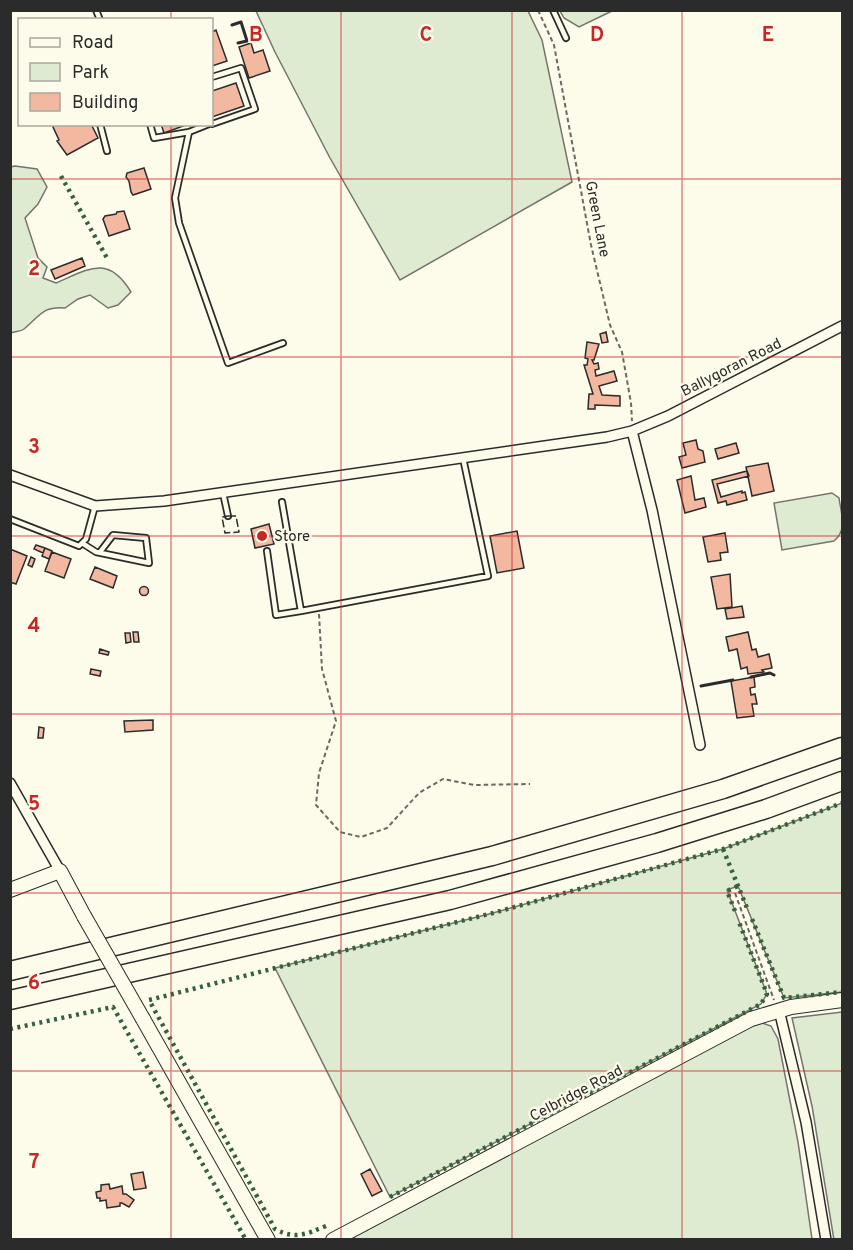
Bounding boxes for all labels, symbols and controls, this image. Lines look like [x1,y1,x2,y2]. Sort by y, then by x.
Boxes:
legend [18,18,213,126]
text: B [249,23,263,49]
text: C [420,23,432,49]
text: D [590,23,604,49]
text: E [762,23,774,49]
text: Road [72,32,114,55]
text: Park [72,62,109,85]
text: Building [72,92,138,115]
street label: Green Lane [580,179,613,259]
text: 2 [28,257,40,283]
street label: Ballygoran Road [678,335,785,402]
text: 3 [28,435,40,461]
place label: Store [274,528,310,547]
marker: Store [255,529,269,543]
text: 4 [28,614,40,640]
text: 5 [28,792,40,818]
text: 6 [28,971,40,997]
street label: Celbridge Road [527,1062,627,1127]
text: 7 [29,1150,39,1176]

